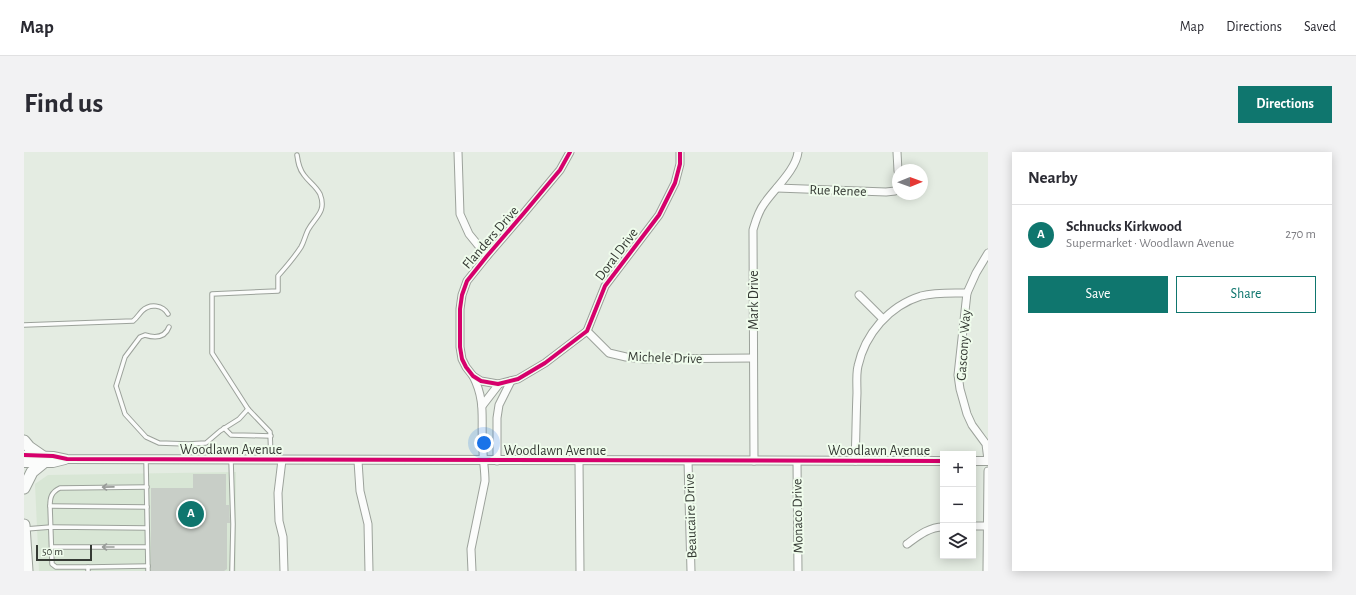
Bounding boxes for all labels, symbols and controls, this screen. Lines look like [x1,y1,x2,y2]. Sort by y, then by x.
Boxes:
text: Map [20,18,54,37]
text: Map [1180,20,1204,34]
text: Directions [1226,20,1282,34]
text: Saved [1304,20,1336,34]
button: Directions [1238,86,1332,123]
text: Find us [24,90,103,118]
north arrow [892,164,928,200]
text: Nearby [1028,169,1078,186]
street label: Rue Renee [809,183,867,199]
street label: Flanders Drive [460,204,522,272]
text: Schnucks Kirkwood [1066,219,1182,234]
street label: Doral Drive [593,226,641,283]
text: A [1037,228,1045,241]
text: 270 m [1285,228,1316,241]
text: Supermarket · Woodlawn Avenue [1066,237,1234,250]
street label: Mark Drive [747,270,761,330]
button: Save [1028,276,1168,313]
button: Share [1176,276,1316,313]
street label: Gascony Way [955,309,973,381]
street label: Michele Drive [627,350,703,366]
your location [474,433,494,453]
street label: Woodlawn Avenue [180,443,282,457]
street label: Woodlawn Avenue [504,444,606,458]
street label: Woodlawn Avenue [828,444,930,458]
map controls [940,451,976,559]
button: + [940,451,976,487]
street label: Beaucaire Drive [683,473,699,559]
street label: Monaco Drive [790,478,806,554]
one-way arrow [102,484,115,491]
button: − [940,487,976,523]
pin: A [178,499,204,529]
button: layers [940,523,976,559]
scale bar [36,543,92,562]
one-way arrow [102,543,115,551]
text: 50 m [42,546,63,557]

